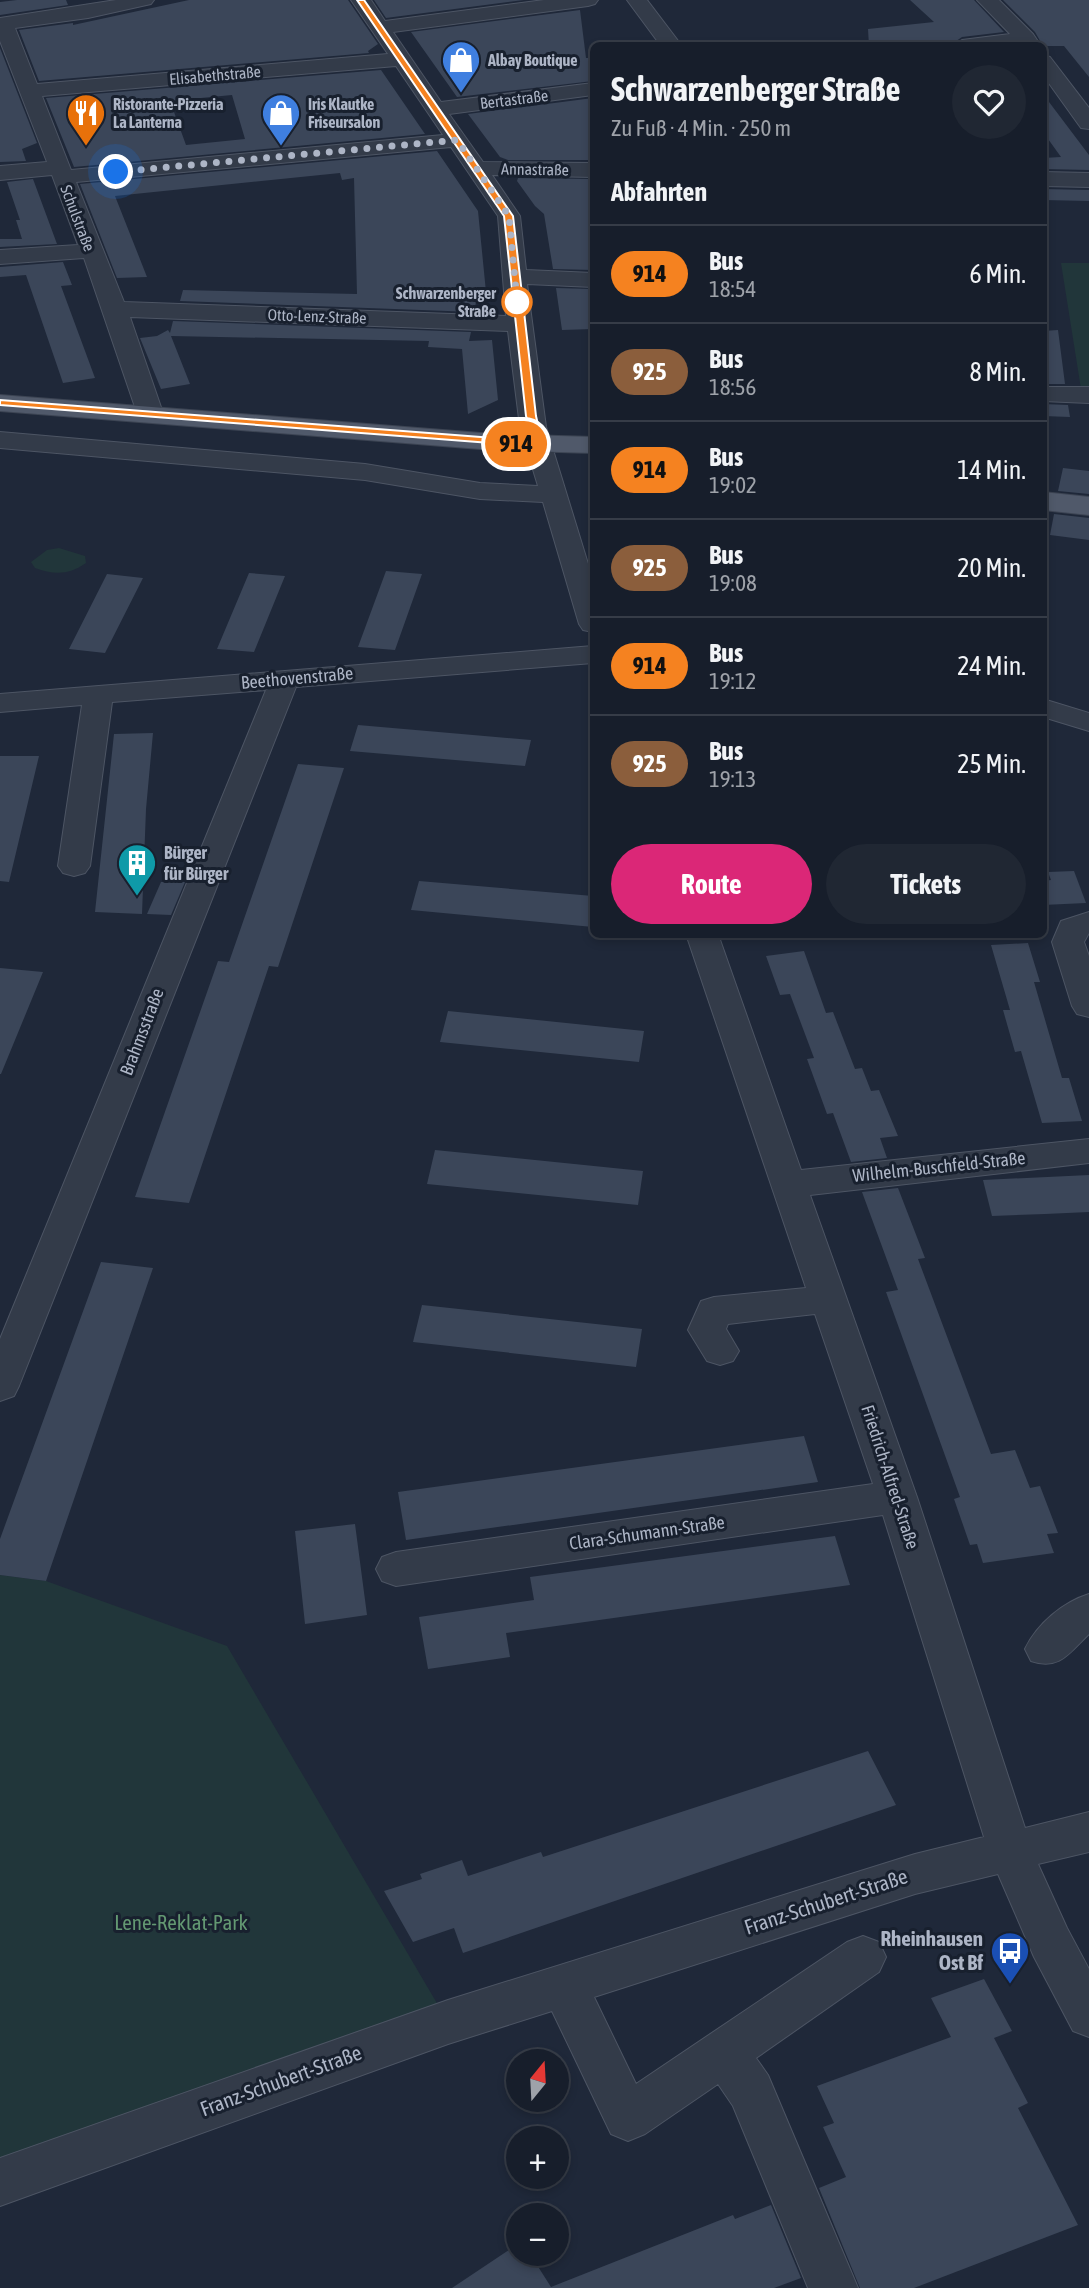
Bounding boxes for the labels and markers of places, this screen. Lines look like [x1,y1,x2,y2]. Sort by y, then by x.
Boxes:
shop icon: Albay Boutique [440,39,482,94]
place label: Albay Boutique [487,51,578,69]
restaurant icon: Ristorante-Pizzeria La Lanterna [65,92,107,147]
shop icon: Iris Klautke Friseursalon [260,92,302,147]
place label: Ristorante-Pizzeria La Lanterna [113,95,223,131]
place label: Iris Klautke Friseursalon [308,95,381,131]
place label: Schwarzenberger Straße [396,284,496,320]
marker: Schwarzenberger Straße [502,287,532,317]
building icon: Bürger für Bürger [116,842,158,897]
place label: Bürger für Bürger [163,842,229,884]
place label: Rheinhausen Ost Bf [881,1926,983,1974]
bus stop icon: Rheinhausen Ost Bf [989,1930,1031,1985]

